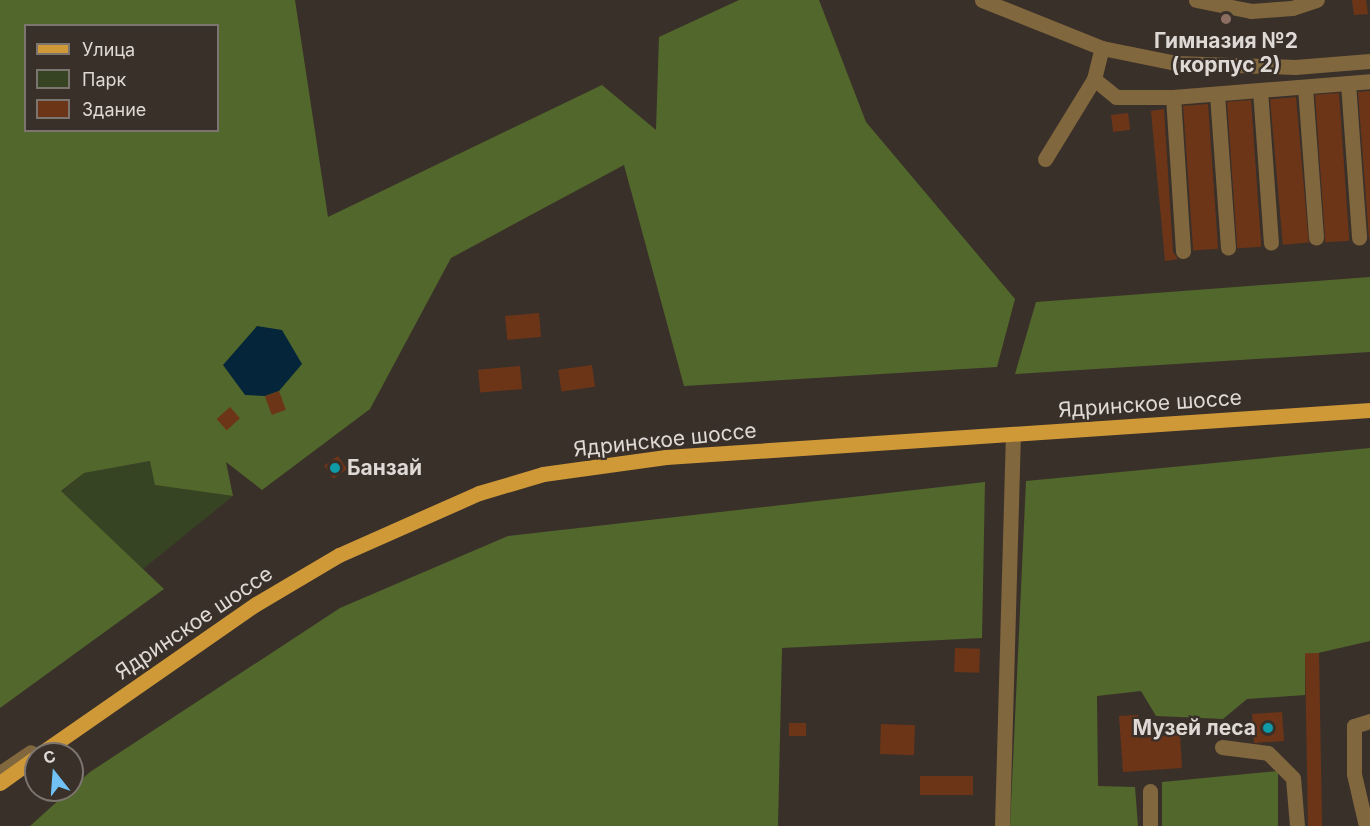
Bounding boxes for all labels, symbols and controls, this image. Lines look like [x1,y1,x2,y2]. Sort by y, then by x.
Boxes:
marker: Гимназия №2 (корпус 2) [1219,12,1233,26]
legend [24,24,219,132]
place label: Гимназия №2 (корпус 2) [1154,28,1298,78]
text: Улица [82,39,135,60]
text: Парк [82,69,126,90]
text: Здание [82,99,146,120]
street label: Ядринское шоссе [1057,385,1243,423]
street label: Ядринское шоссе [572,418,758,462]
place label: Банзай [347,455,422,481]
marker: Банзай [328,461,342,475]
street label: Ядринское шоссе [111,561,277,685]
place label: Музей леса [1133,715,1256,741]
marker: Музей леса [1261,721,1275,735]
north arrow [24,742,84,802]
text: С [41,745,58,768]

